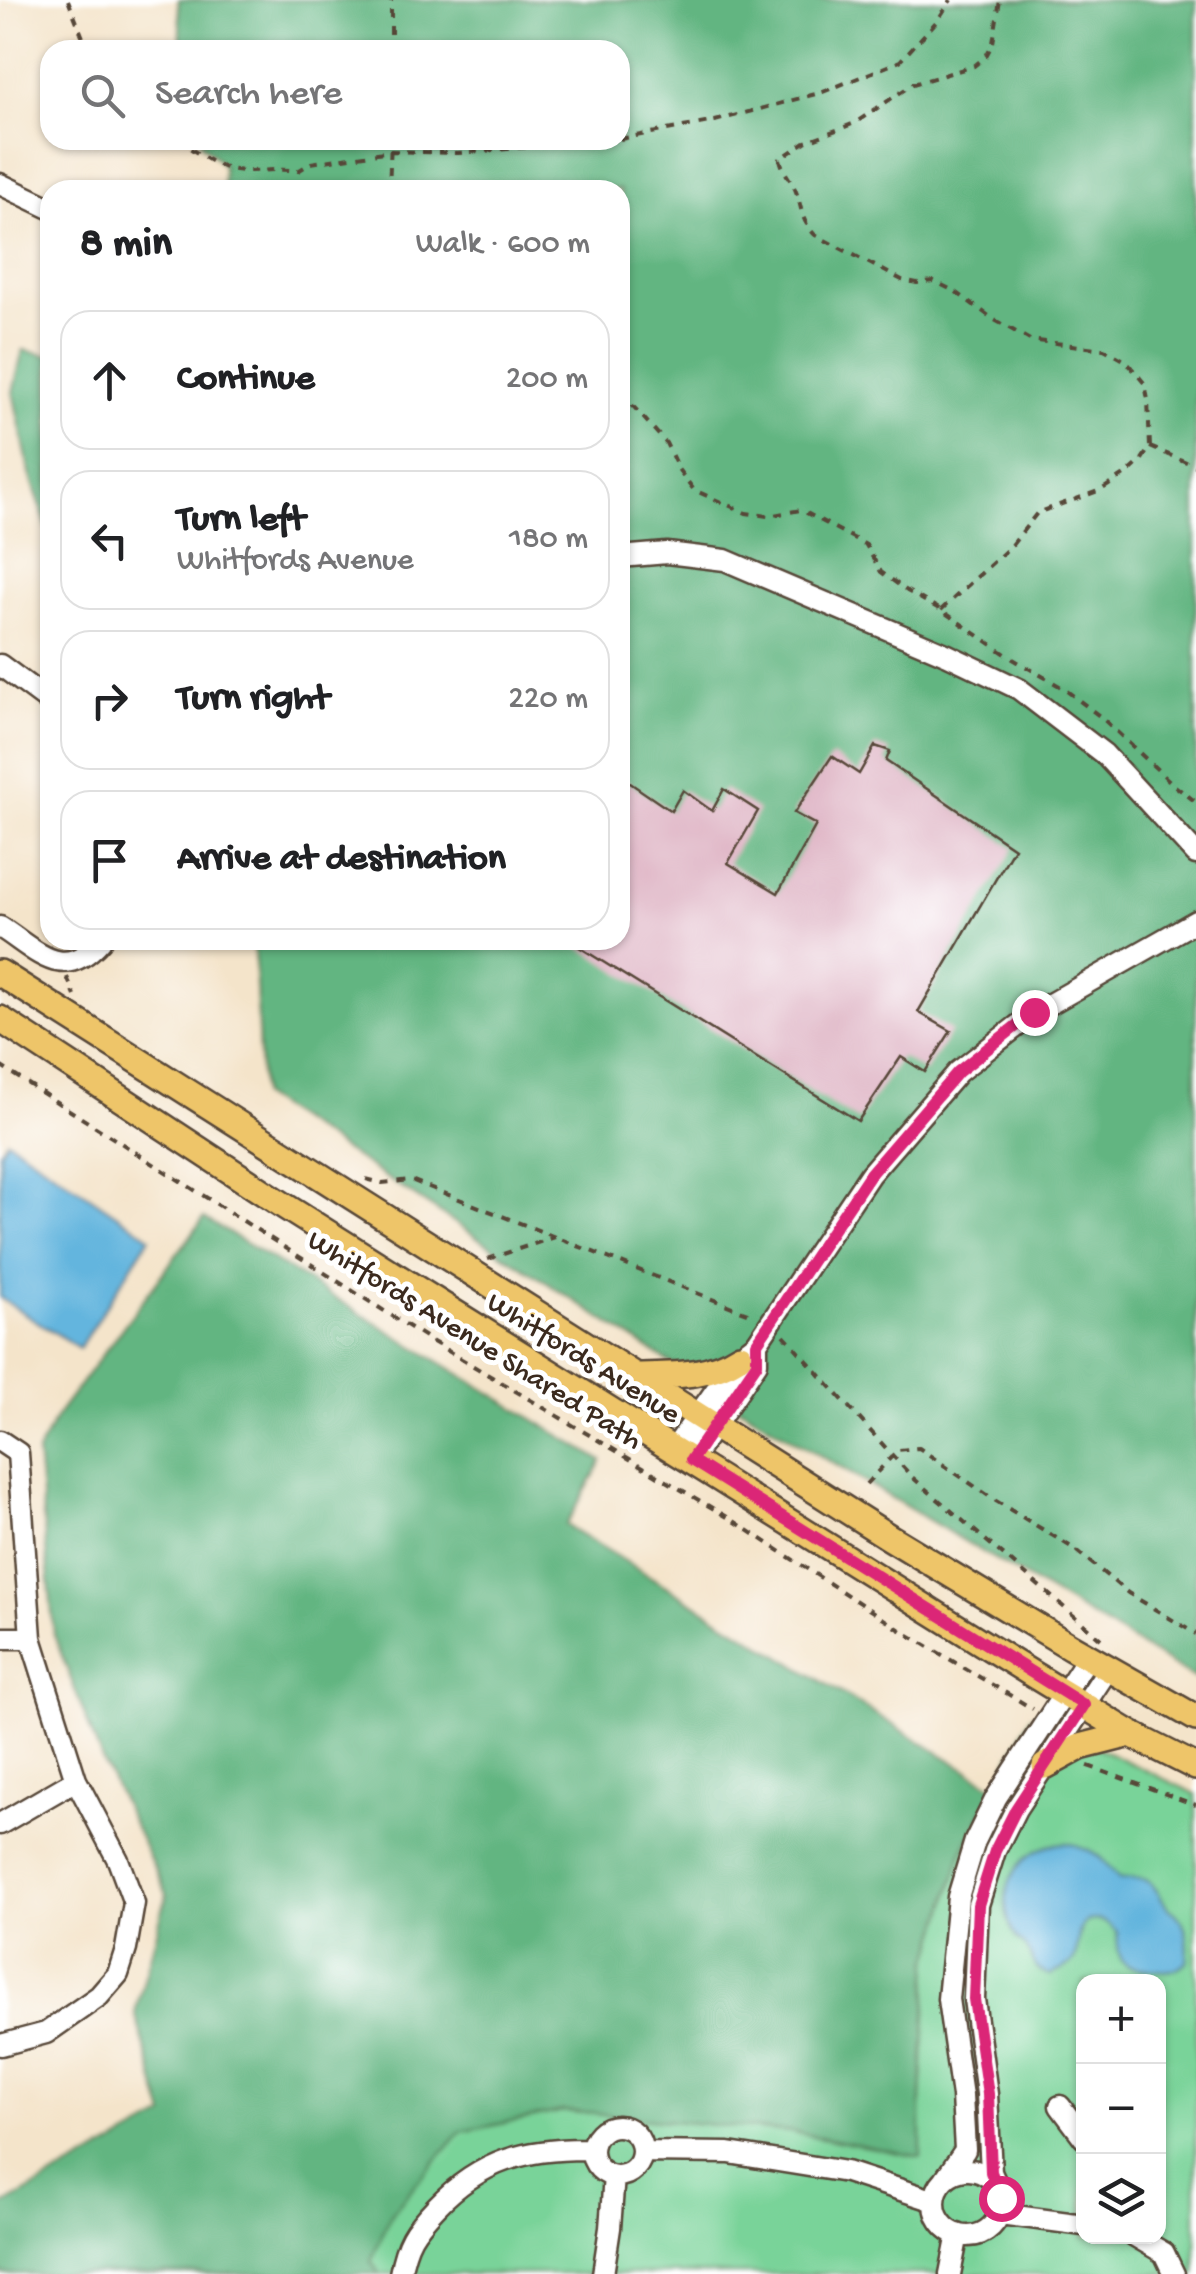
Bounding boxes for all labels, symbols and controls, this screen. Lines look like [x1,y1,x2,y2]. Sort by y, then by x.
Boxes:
search box [40,40,630,150]
icon: search [75,68,130,123]
text: Search here [155,73,342,117]
text: 8 min [80,221,172,270]
text: Walk · 600 m [416,226,590,264]
icon: ahead [82,353,137,408]
text: Continue [177,358,315,402]
text: 200 m [506,361,588,399]
text: Turn left [177,499,305,543]
icon: left [82,513,137,568]
text: 180 m [509,521,588,559]
text: Whitfords Avenue [177,543,413,581]
icon: right [82,673,137,728]
text: Turn right [177,678,329,722]
text: 220 m [508,681,588,719]
icon: arrive [82,833,137,888]
text: Arrive at destination [177,838,506,882]
route end [1012,990,1058,1036]
street label: Whitfords Avenue Shared Path [302,1220,650,1456]
street label: Whitfords Avenue [481,1282,689,1430]
map controls [1076,1974,1166,2244]
button: + [1076,1974,1166,2064]
button: − [1076,2064,1166,2154]
button: layers [1076,2154,1166,2244]
route start [979,2176,1025,2222]

